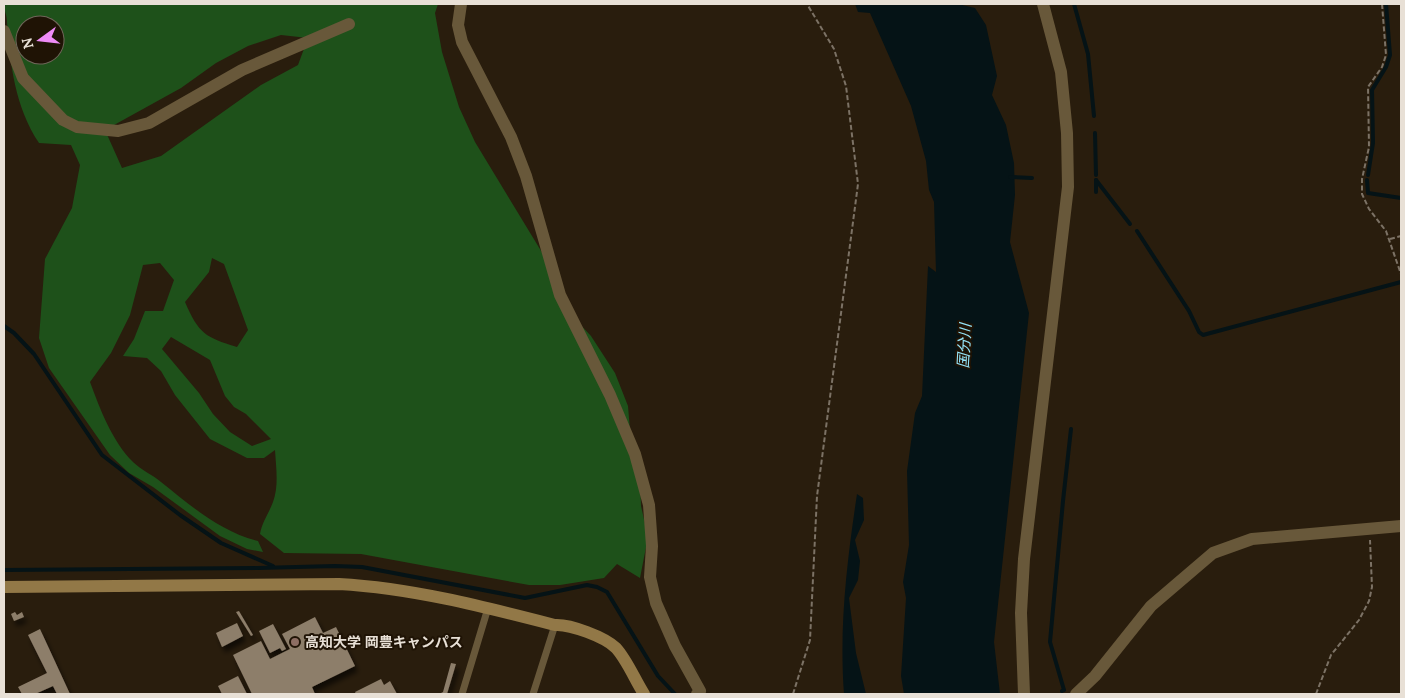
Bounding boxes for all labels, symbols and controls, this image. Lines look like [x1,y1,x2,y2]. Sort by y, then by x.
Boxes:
north arrow [15,15,65,65]
text: N [17,36,38,51]
water label: 国分川 [953,321,975,369]
place label: 高知大学 岡豊キャンパス [305,633,463,651]
marker: 高知大学 岡豊キャンパス [289,636,301,648]

